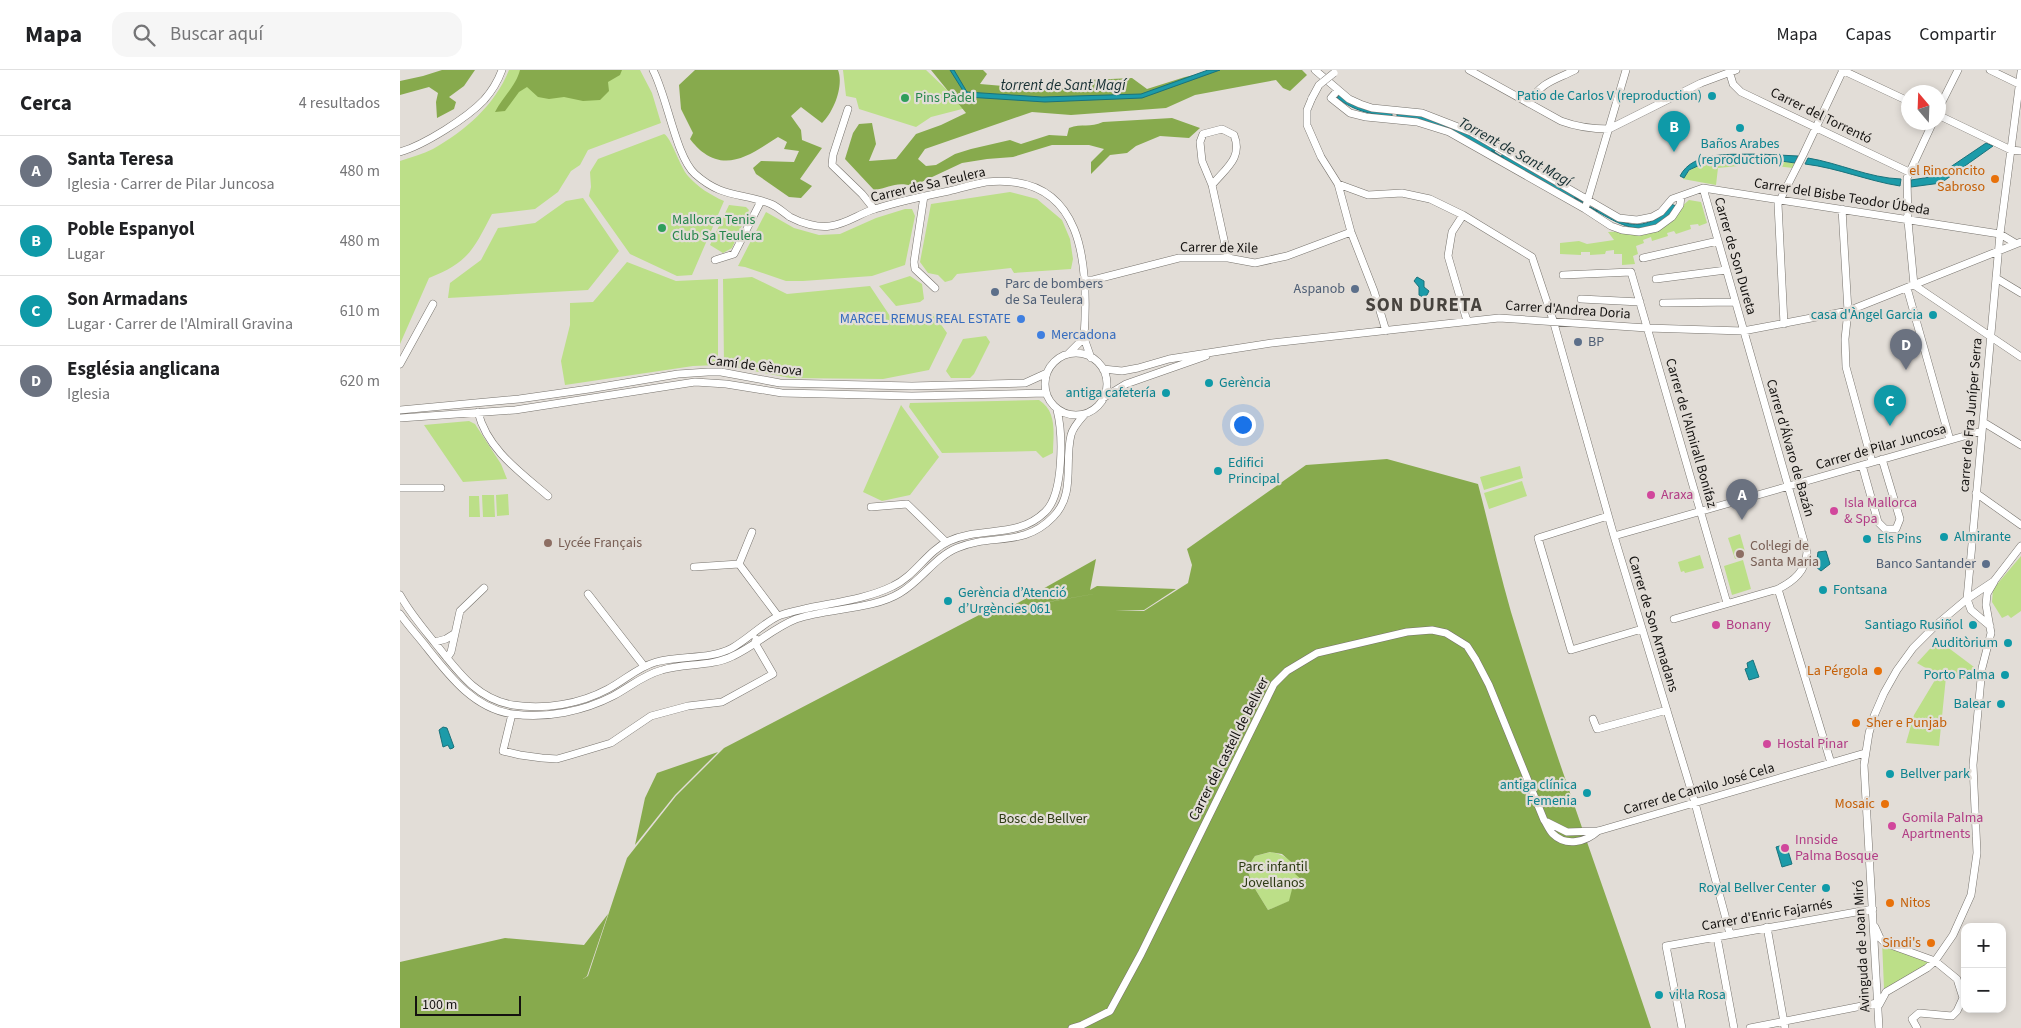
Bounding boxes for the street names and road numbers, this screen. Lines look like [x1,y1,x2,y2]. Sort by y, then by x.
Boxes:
street label: Carrer del Torrentó [1767,83,1875,149]
street label: Carrer de Sa Teulera [869,162,987,208]
street label: Carrer del Bisbe Teodor Úbeda [1753,173,1931,221]
street label: Carrer de Son Dureta [1709,195,1761,317]
street label: Carrer de Xile [1180,237,1258,259]
street label: Carrer d'Andrea Doria [1505,296,1631,324]
street label: carrer de Fra Juníper Serra [1954,337,1988,493]
street label: Camí de Gènova [707,350,803,382]
street label: Carrer de l'Almirall Bonifaz [1660,356,1722,510]
street label: Carrer d'Álvaro de Bazán [1761,377,1819,519]
street label: Carrer de Pilar Juncosa [1813,419,1949,475]
street label: Carrer de Son Armadans [1623,553,1683,695]
street label: Carrer del castell de Bellver [1184,674,1274,824]
street label: Carrer de Camilo José Cela [1621,758,1777,820]
street label: Avinguda de Joan Miró [1849,879,1875,1013]
street label: Carrer d'Enric Fajarnés [1700,894,1834,936]

